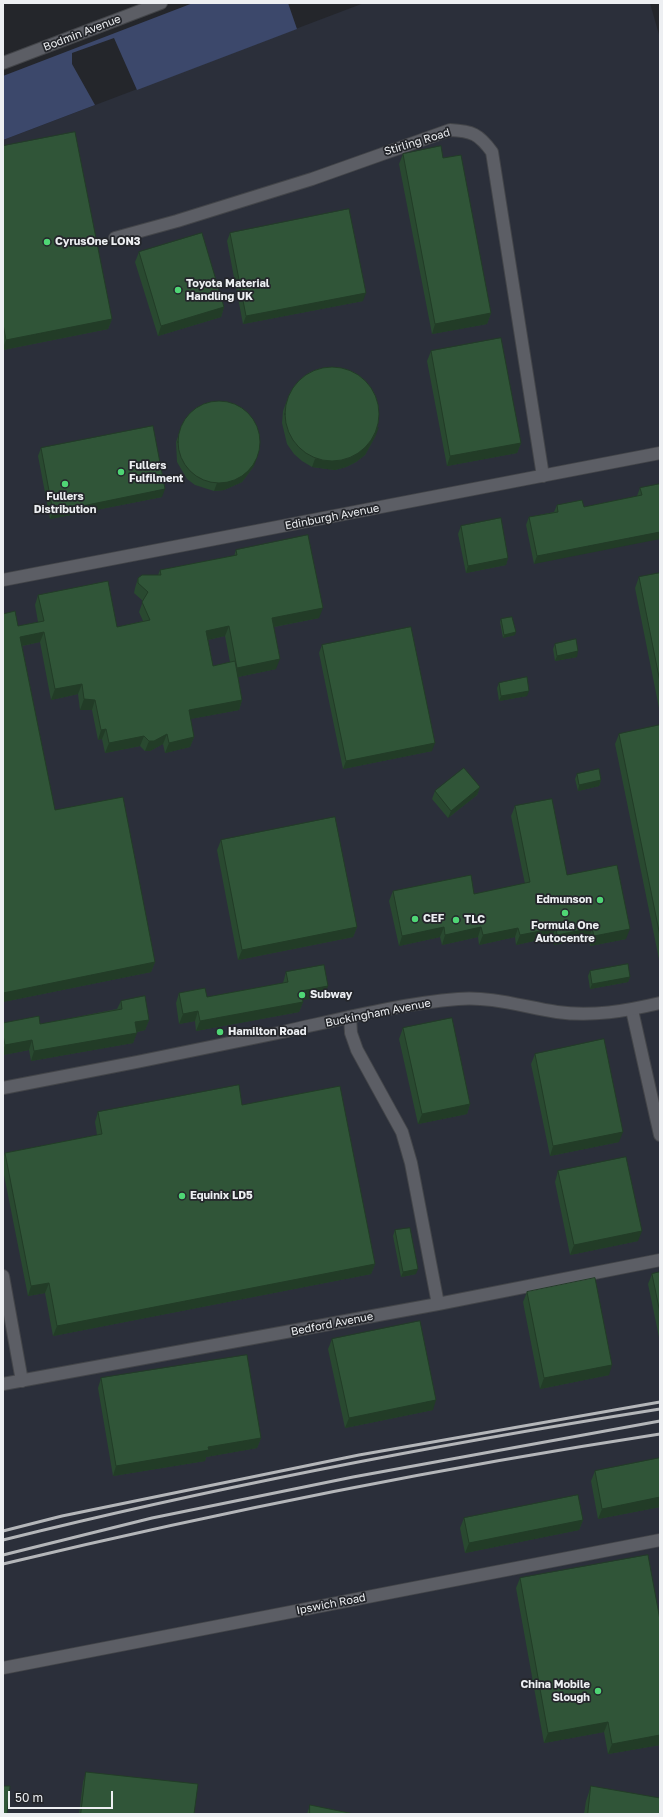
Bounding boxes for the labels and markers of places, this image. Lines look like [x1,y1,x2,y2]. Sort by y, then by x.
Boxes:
place label: CyrusOne LON3 [55,235,140,249]
marker: CyrusOne LON3 [42,237,52,247]
place label: Toyota Material Handling UK [186,277,270,303]
marker: Toyota Material Handling UK [173,285,183,295]
place label: Fullers Fulfilment [129,459,183,485]
marker: Fullers Fulfilment [116,467,126,477]
marker: Fullers Distribution [60,479,70,489]
place label: Fullers Distribution [34,490,96,516]
place label: Edmunson [536,893,592,907]
marker: Edmunson [595,895,605,905]
marker: Formula One Autocentre [560,908,570,918]
place label: CEF [423,912,444,926]
place label: TLC [464,913,485,927]
marker: CEF [410,914,420,924]
marker: TLC [451,915,461,925]
place label: Formula One Autocentre [531,919,599,945]
place label: Subway [310,988,352,1002]
marker: Subway [297,990,307,1000]
place label: Hamilton Road [228,1025,306,1039]
marker: Hamilton Road [215,1027,225,1037]
place label: Equinix LD5 [190,1189,253,1203]
marker: Equinix LD5 [177,1191,187,1201]
place label: China Mobile Slough [520,1678,590,1704]
marker: China Mobile Slough [593,1686,603,1696]

